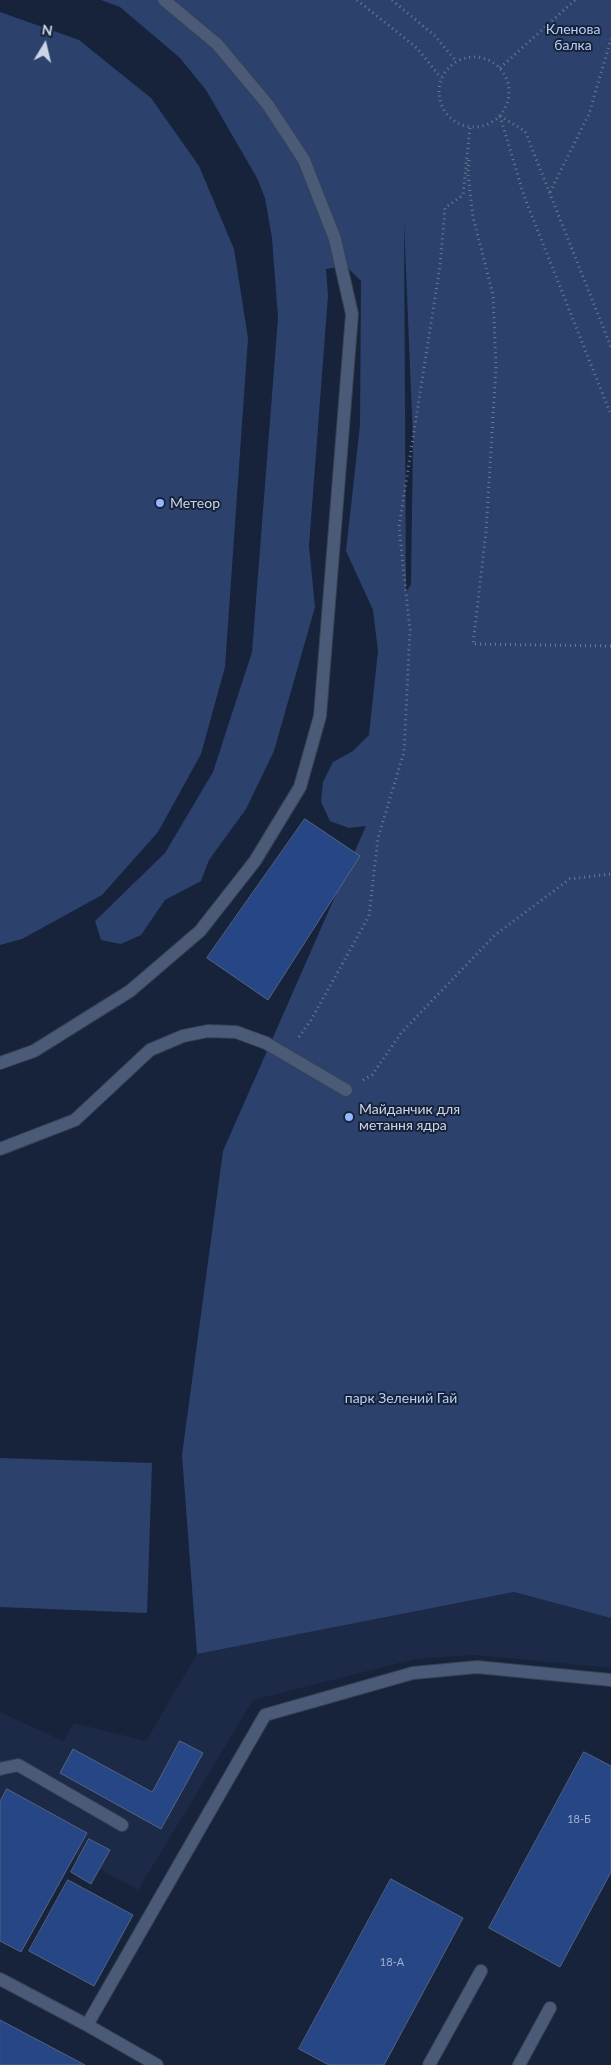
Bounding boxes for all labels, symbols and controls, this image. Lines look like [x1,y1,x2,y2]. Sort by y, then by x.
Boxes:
north arrow [20,20,70,70]
text: N [41,20,54,39]
park label: Кленова балка [546,21,600,54]
place label: Метеор [170,495,220,511]
marker: Метеор [154,497,166,509]
place label: Майданчик для метання ядра [359,1101,460,1134]
marker: Майданчик для метання ядра [343,1111,355,1123]
park label: парк Зелений Гай [345,1390,457,1406]
house number: 18-Б [567,1812,591,1826]
house number: 18-А [380,1955,404,1969]

